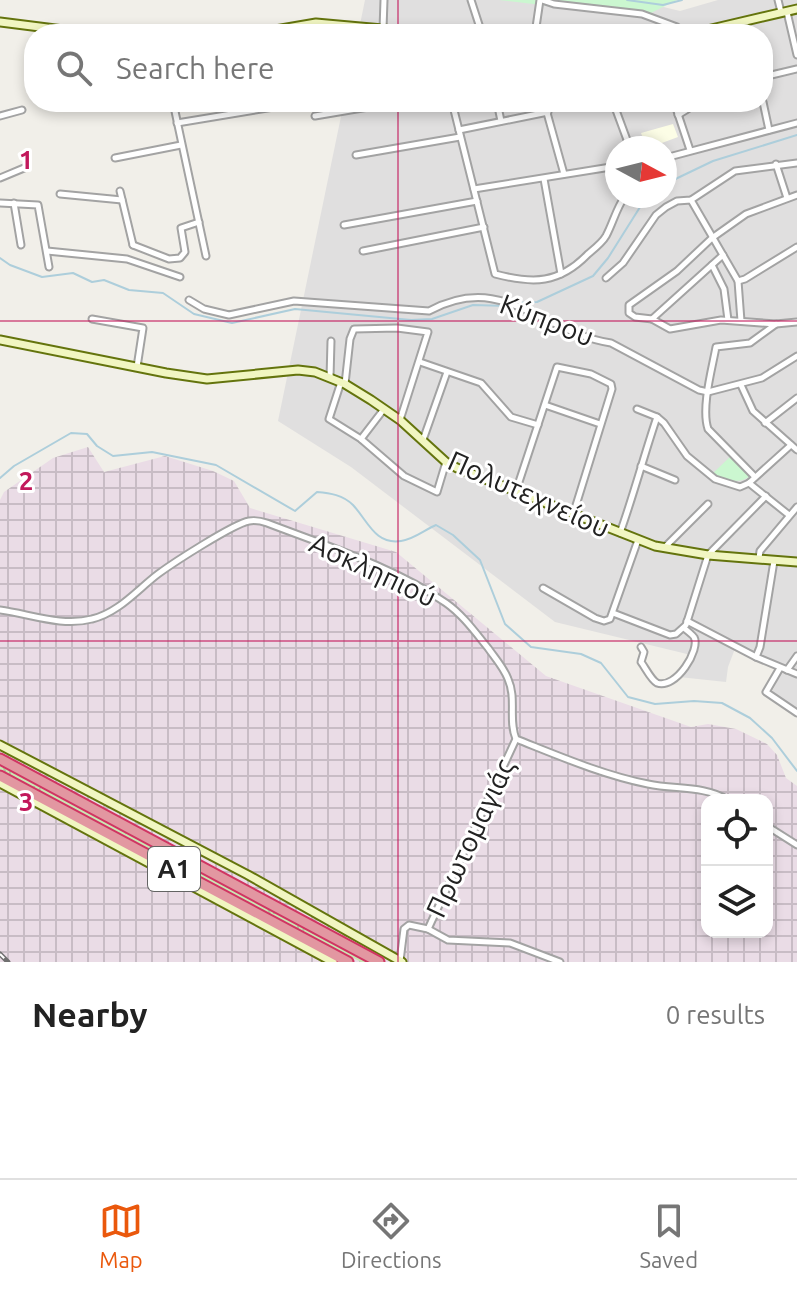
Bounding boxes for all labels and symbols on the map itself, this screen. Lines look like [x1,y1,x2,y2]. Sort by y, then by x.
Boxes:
north arrow [605,136,677,208]
text: 1 [19,145,33,174]
street label: Κύπρου [496,288,598,352]
street label: Πολυτεχνείου [444,444,615,543]
text: 2 [19,466,33,495]
street label: Ασκληπιού [305,527,441,612]
street label: Πρωτομαγιάς [419,754,521,922]
text: 3 [19,787,33,816]
road number: Α1 [148,847,200,891]

